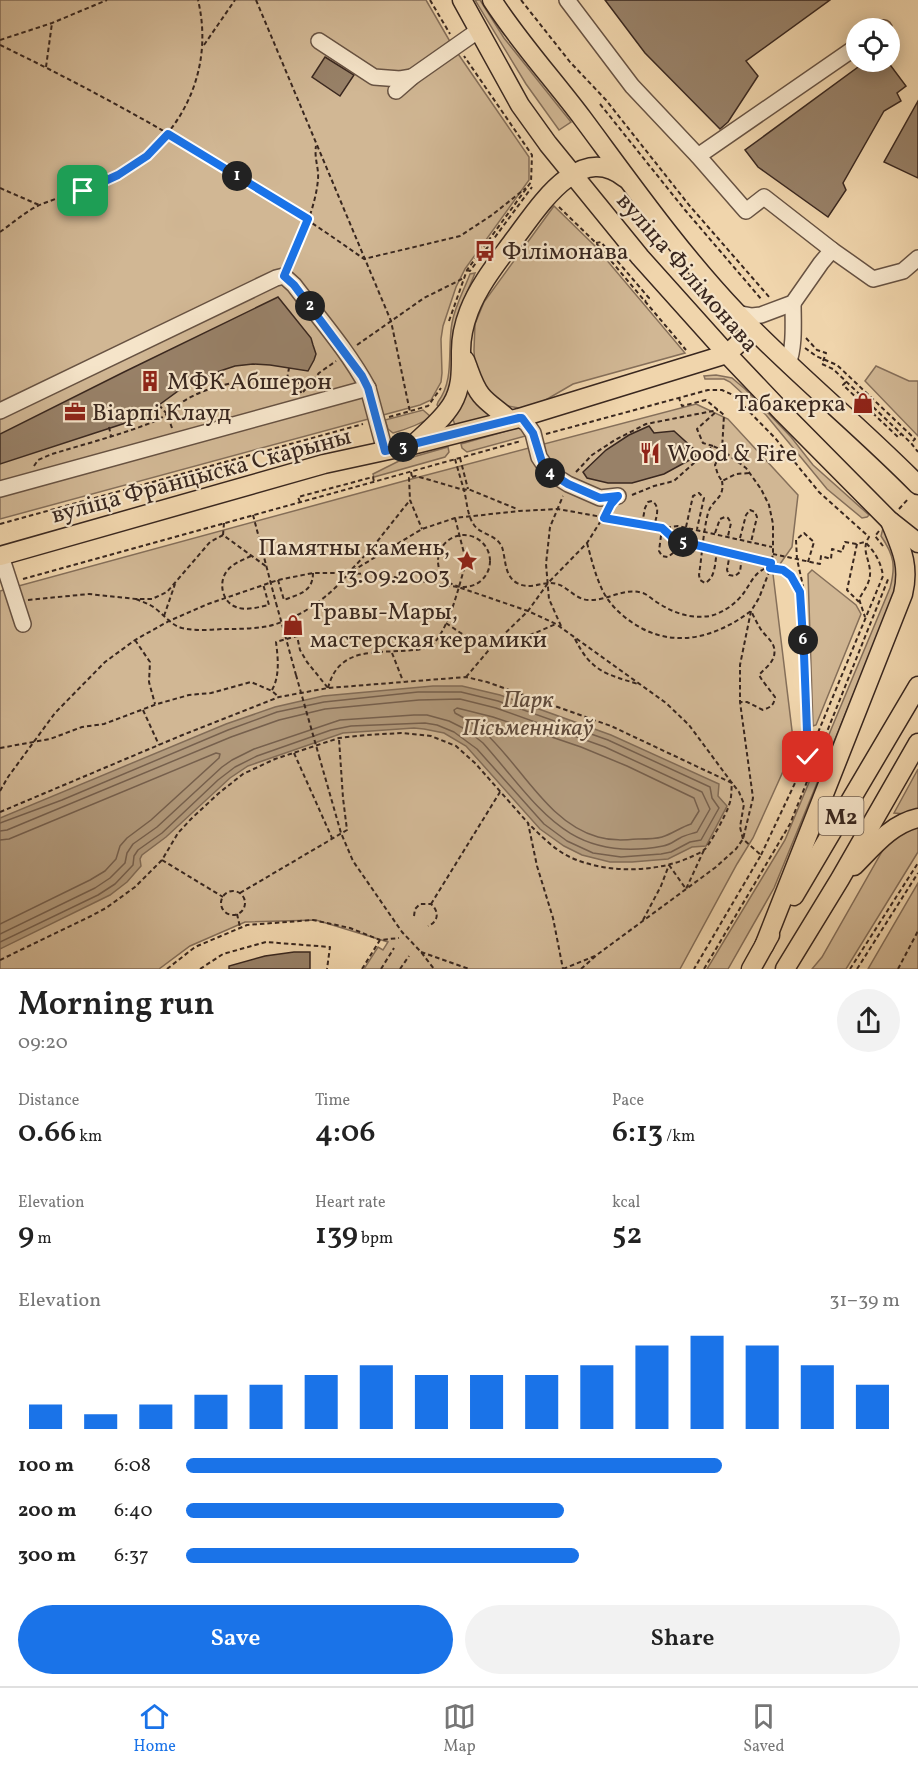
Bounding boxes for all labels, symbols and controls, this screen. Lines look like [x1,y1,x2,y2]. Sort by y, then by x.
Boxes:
map controls [846,18,900,72]
button: locate [846,18,900,72]
pin: 1 [222,161,252,191]
pin [57,165,108,216]
text: 1 [234,165,240,187]
icon: arrive [66,174,99,207]
street label: вуліца Філімонава [607,186,766,361]
place label: Філімонава [502,236,629,270]
bus stop icon: Філімонава [473,239,497,263]
pin: 2 [295,291,325,321]
text: 2 [306,295,314,317]
place label: МФК Абшерон [167,366,332,400]
building icon: МФК Абшерон [138,369,162,393]
place label: Табакерка [734,388,846,422]
shop icon: Табакерка [851,391,875,415]
place label: Віарпі Клауд [92,397,232,431]
office icon: Віарпі Клауд [63,400,87,424]
street label: вуліца Францыска Скарыны [48,420,355,533]
pin: 3 [388,432,418,462]
text: 3 [399,436,407,458]
place label: Wood & Fire [667,438,797,472]
restaurant icon: Wood & Fire [638,441,662,465]
pin: 4 [535,458,565,488]
text: 4 [545,462,555,484]
pin: 5 [668,527,698,557]
text: 5 [679,531,687,553]
place label: Памятны камень, 13.09.2003 [258,532,450,594]
place icon: Памятны камень, 13.09.2003 [455,549,479,573]
place label: Травы-Мары, мастерская керамики [310,596,547,658]
shop icon: Травы-Мары, мастерская керамики [281,613,305,637]
pin: 6 [788,625,818,655]
text: 6 [799,629,807,651]
park label: Парк Пісьменнікаў [462,684,594,746]
pin [782,731,833,782]
icon: check [791,740,824,773]
road number: М2 [818,797,864,835]
text: Morning run [18,983,215,1029]
button: share [837,989,900,1052]
text: 09:20 [18,1029,68,1057]
text: Distance [18,1090,79,1112]
text: Time [315,1090,350,1112]
text: Pace [612,1090,644,1112]
text: 0.66 [18,1112,76,1154]
text: 4:06 [315,1112,376,1154]
text: 6:13 [612,1112,663,1154]
text: km [76,1126,102,1148]
text: /km [663,1126,695,1148]
text: Elevation [18,1192,85,1214]
text: Heart rate [315,1192,386,1214]
text: kcal [612,1192,640,1214]
text: 9 [18,1214,34,1256]
text: 139 [315,1214,358,1256]
text: 52 [612,1214,642,1256]
text: m [34,1228,52,1250]
text: bpm [358,1228,393,1250]
text: Elevation [18,1287,101,1315]
text: 31–39 m [829,1287,900,1315]
text: 100 m [18,1452,74,1480]
text: 6:08 [114,1452,151,1480]
text: 200 m [18,1497,76,1525]
text: 6:40 [114,1497,152,1525]
text: 300 m [18,1542,76,1570]
text: 6:37 [114,1542,149,1570]
button: Save [18,1605,453,1674]
button: Share [465,1605,900,1674]
tab: Home [134,1700,176,1758]
tab: Map [443,1700,476,1758]
tab: Saved [743,1700,784,1758]

